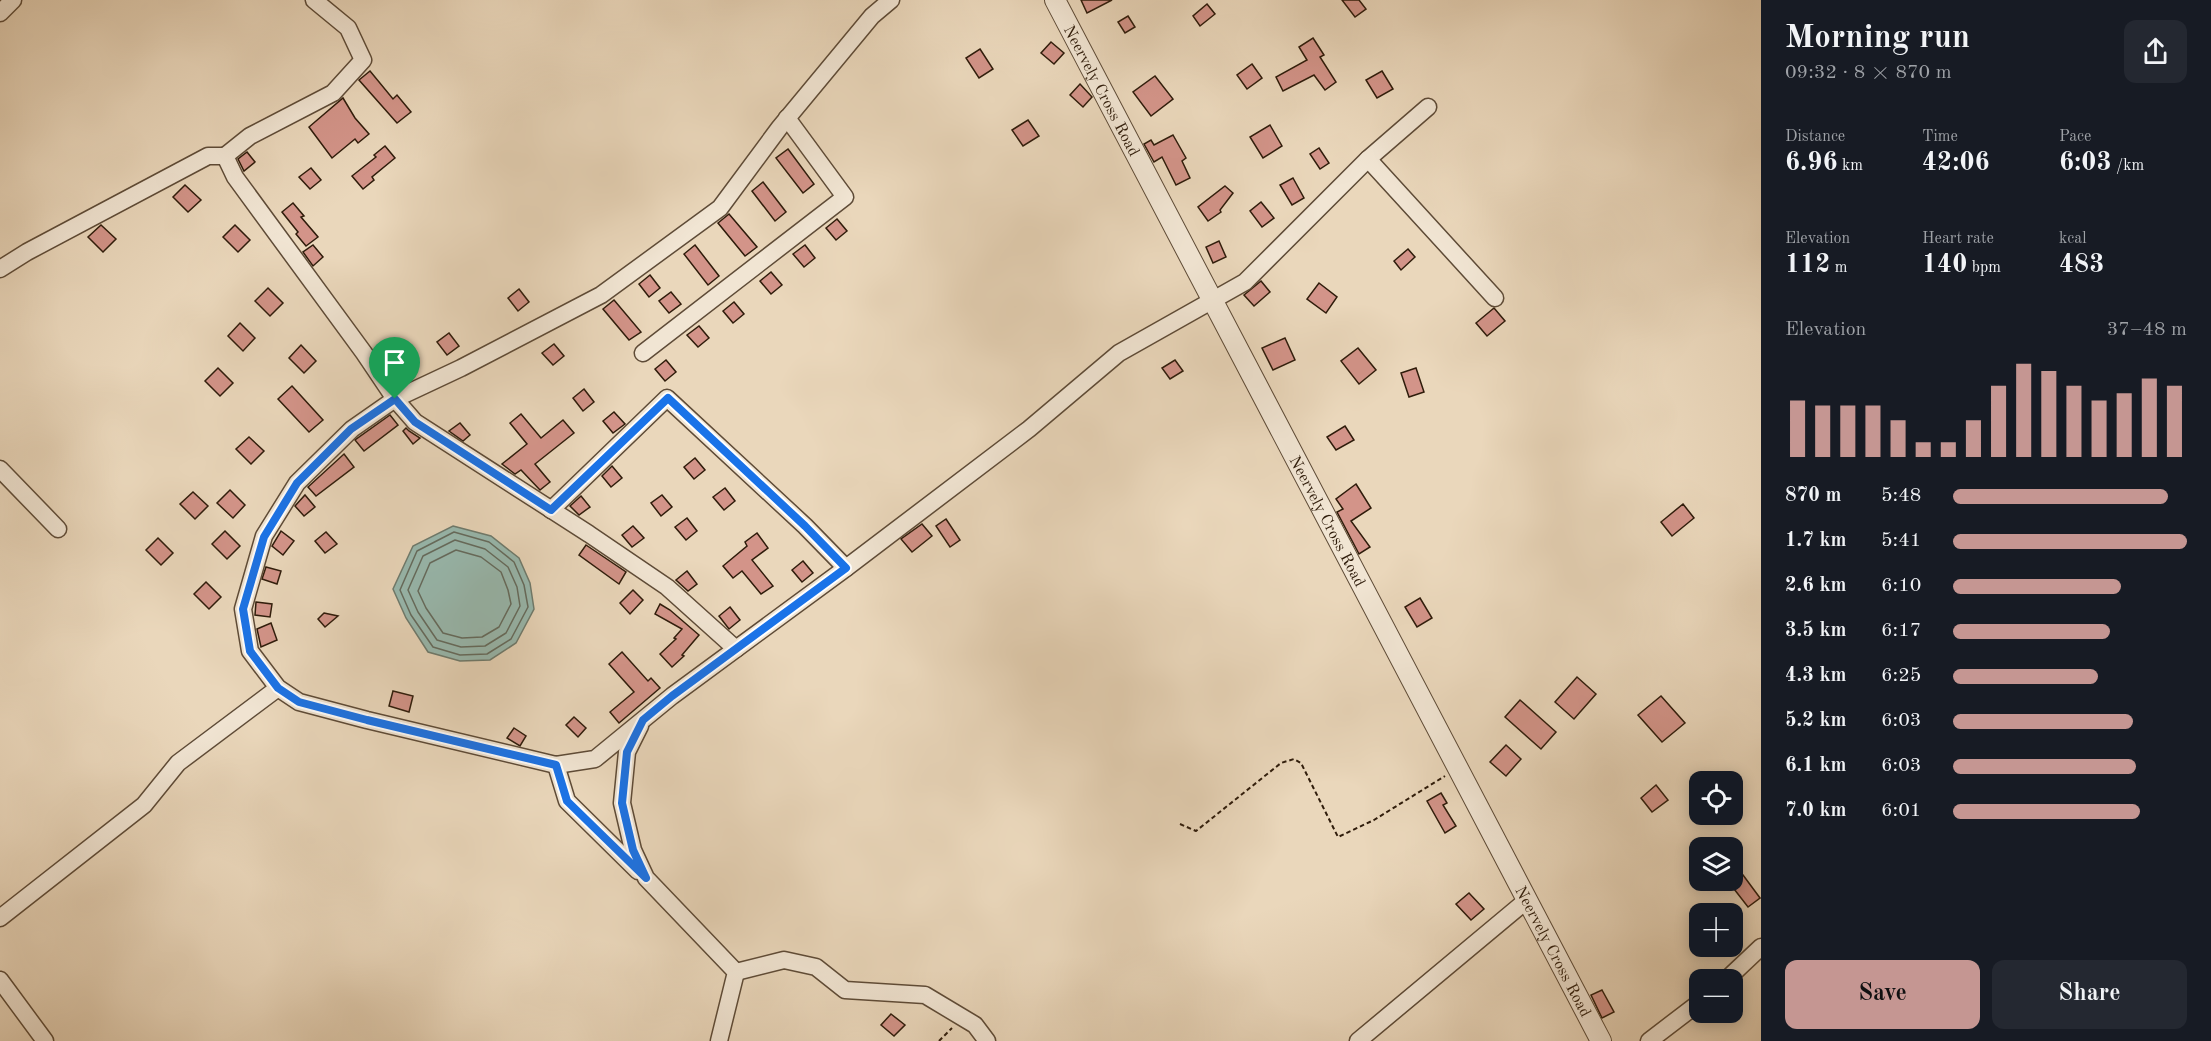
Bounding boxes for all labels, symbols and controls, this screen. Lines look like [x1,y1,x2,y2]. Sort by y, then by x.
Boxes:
button: share [2124,20,2187,83]
text: Morning run [1785,22,1970,55]
street label: Neervely Cross Road [1060,23,1141,159]
text: 09:32 · 8 × 870 m [1785,63,1952,83]
text: Distance [1785,129,1845,145]
text: Time [1922,129,1958,145]
text: Pace [2059,129,2091,145]
text: 6.96 [1785,150,1838,176]
text: 42:06 [1922,150,1990,176]
text: 6:03 [2059,150,2112,176]
text: km [1838,158,1863,174]
text: /km [2112,158,2144,174]
text: Elevation [1785,231,1850,247]
text: Heart rate [1922,231,1994,247]
text: kcal [2059,231,2087,247]
text: 112 [1785,252,1830,278]
text: 140 [1922,252,1967,278]
text: 483 [2059,252,2104,278]
text: m [1830,260,1847,276]
text: bpm [1967,260,2001,276]
text: Elevation [1785,320,1866,340]
text: 37–48 m [2107,320,2187,340]
pin [369,337,420,399]
icon: arrive [378,346,411,379]
street label: Neervely Cross Road [1286,454,1367,590]
text: 870 m [1785,486,1841,506]
text: 5:48 [1881,486,1921,506]
text: 1.7 km [1785,531,1847,551]
text: 5:41 [1881,531,1921,551]
text: 2.6 km [1785,576,1847,596]
text: 6:10 [1881,576,1921,596]
text: 3.5 km [1785,621,1847,641]
text: 6:17 [1881,621,1921,641]
text: 4.3 km [1785,666,1847,686]
text: 6:25 [1881,666,1921,686]
text: 5.2 km [1785,711,1847,731]
text: 6:03 [1881,711,1921,731]
text: 6.1 km [1785,756,1847,776]
text: 6:03 [1881,756,1921,776]
map controls [1689,771,1743,1023]
button: locate [1689,771,1743,825]
text: 7.0 km [1785,801,1847,821]
text: 6:01 [1881,801,1921,821]
button: layers [1689,837,1743,891]
street label: Neervely Cross Road [1511,884,1593,1020]
button: + [1689,903,1743,957]
button: Save [1785,960,1980,1029]
button: Share [1992,960,2187,1029]
button: − [1689,969,1743,1023]

